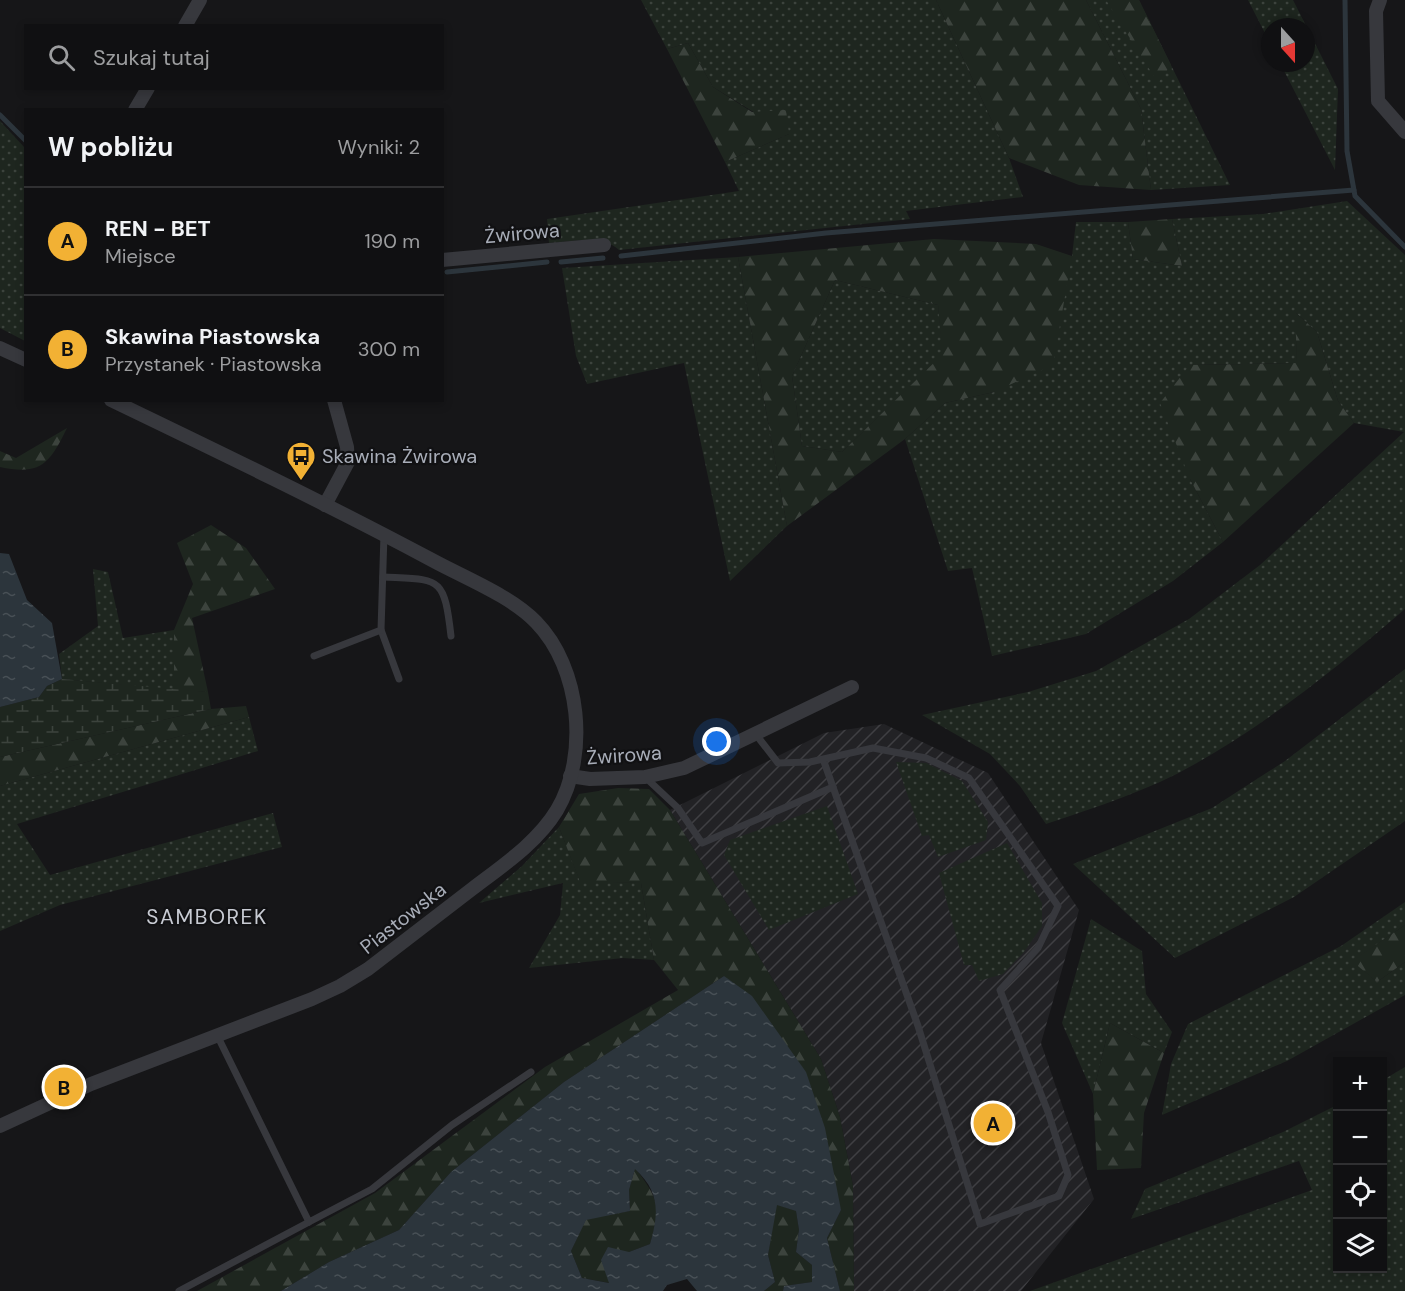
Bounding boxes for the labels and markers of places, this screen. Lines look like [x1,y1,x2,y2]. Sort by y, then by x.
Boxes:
bus stop icon: Skawina Żwirowa [285,440,317,482]
place label: Skawina Żwirowa [322,443,477,469]
pin: B [44,1064,84,1110]
pin: A [974,1100,1012,1146]

